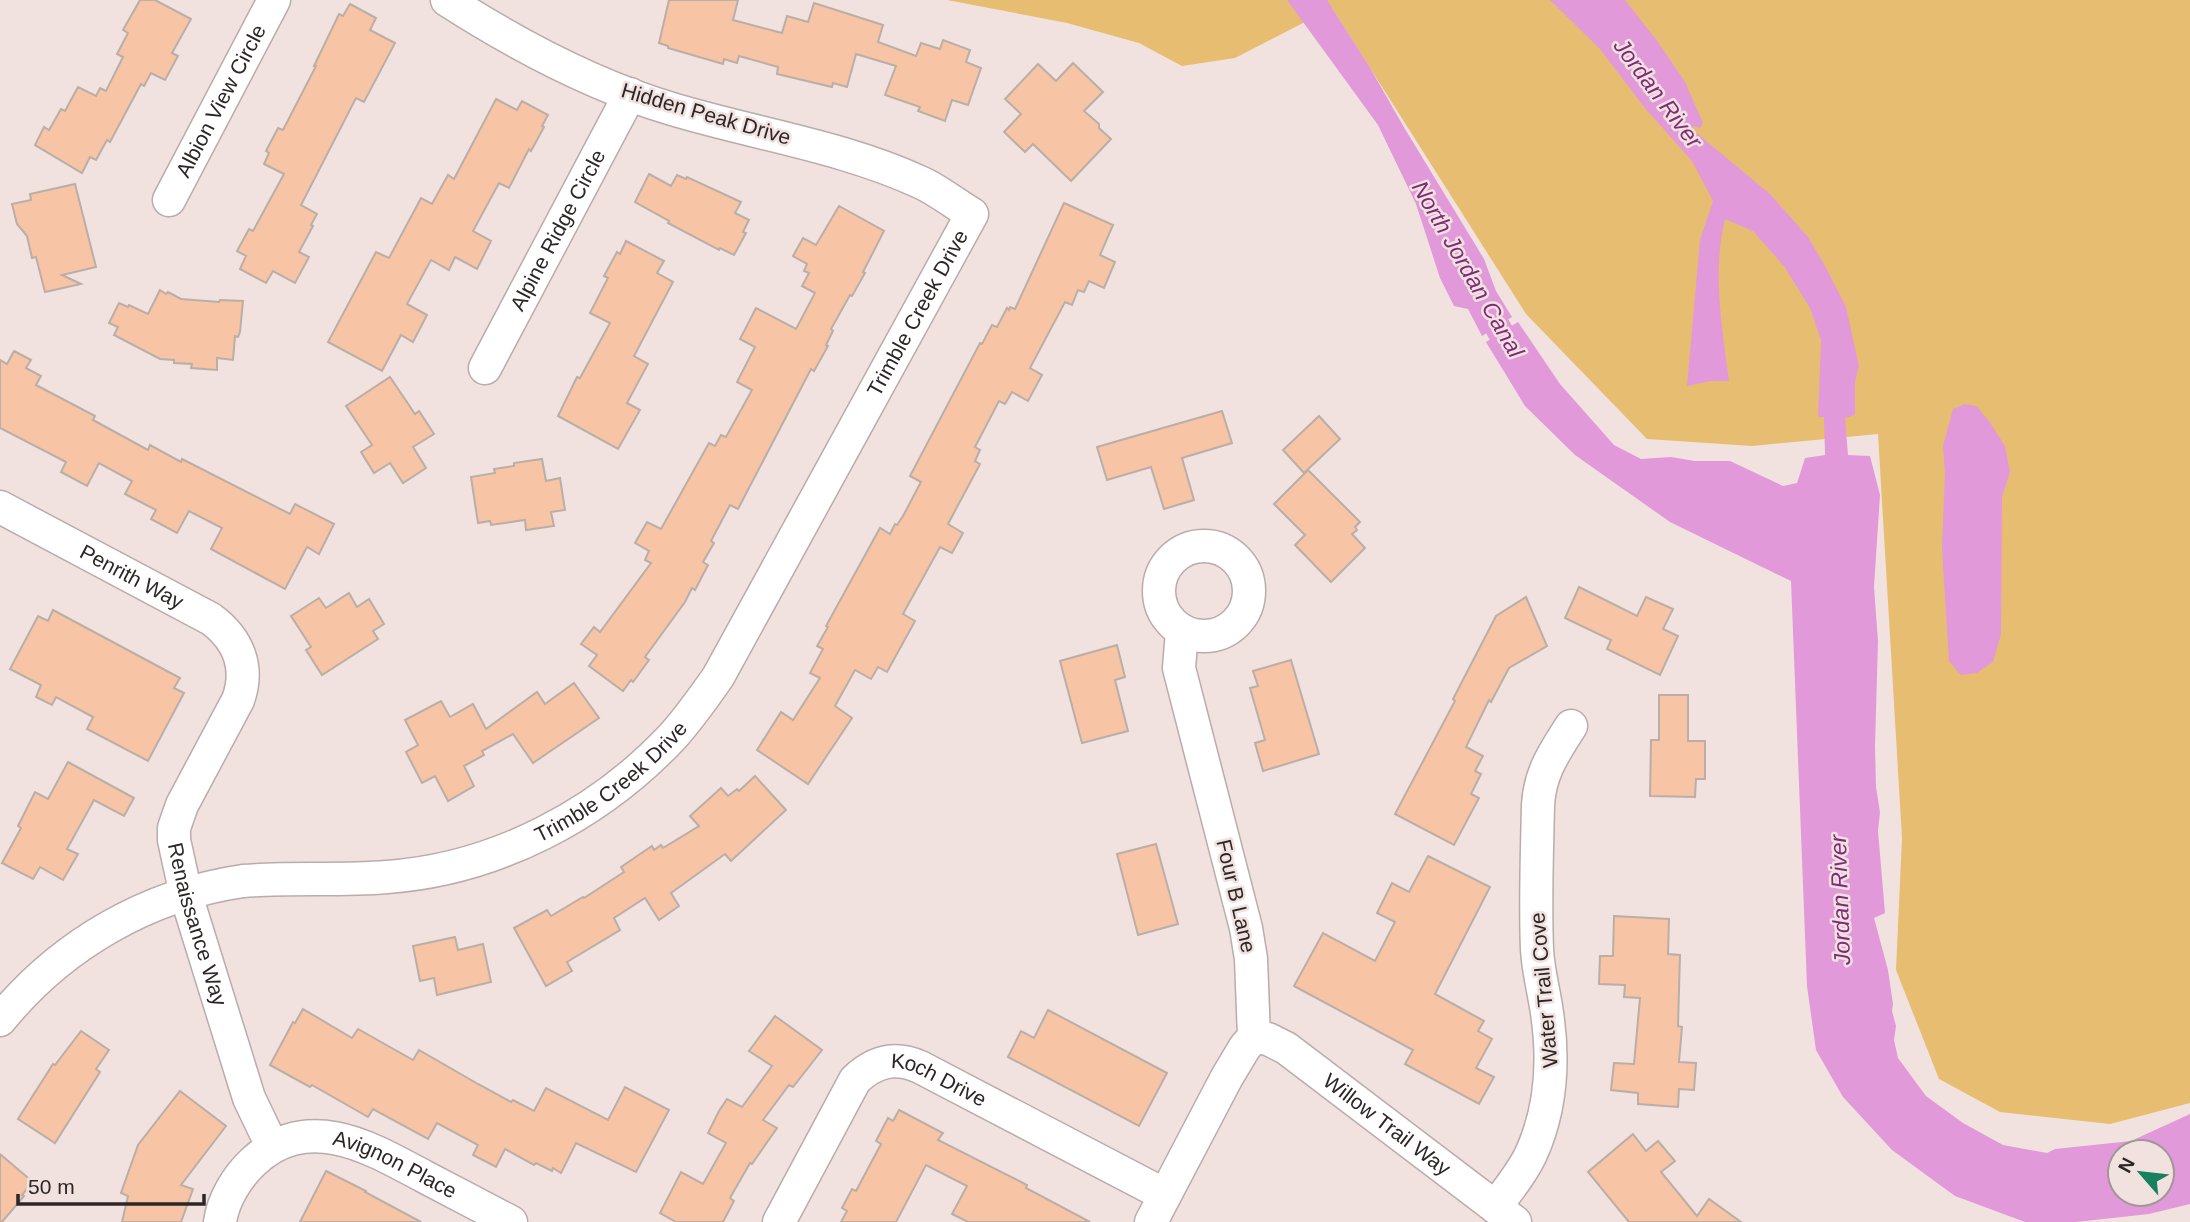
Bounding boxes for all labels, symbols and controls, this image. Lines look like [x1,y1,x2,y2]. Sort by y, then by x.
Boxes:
street label: Albion View Circle [171,20,270,181]
water label: Jordan River [1608,32,1708,154]
street label: Hidden Peak Drive [619,78,793,149]
street label: Alpine Ridge Circle [506,146,609,314]
water label: North Jordan Canal [1407,176,1530,363]
street label: Trimble Creek Drive [862,226,972,400]
street label: Penrith Way [76,540,188,613]
street label: Trimble Creek Drive [531,717,691,846]
water label: Jordan River [1825,833,1855,967]
street label: Four B Lane [1212,837,1261,955]
street label: Renaissance Way [164,841,232,1009]
street label: Water Trail Cove [1525,912,1562,1069]
street label: Koch Drive [891,1049,990,1111]
street label: Willow Trail Way [1319,1069,1456,1180]
street label: Avignon Place [331,1126,461,1203]
north arrow [2106,1138,2176,1208]
text: N [2114,1154,2139,1176]
scale bar [18,1162,203,1206]
text: 50 m [28,1175,75,1198]

